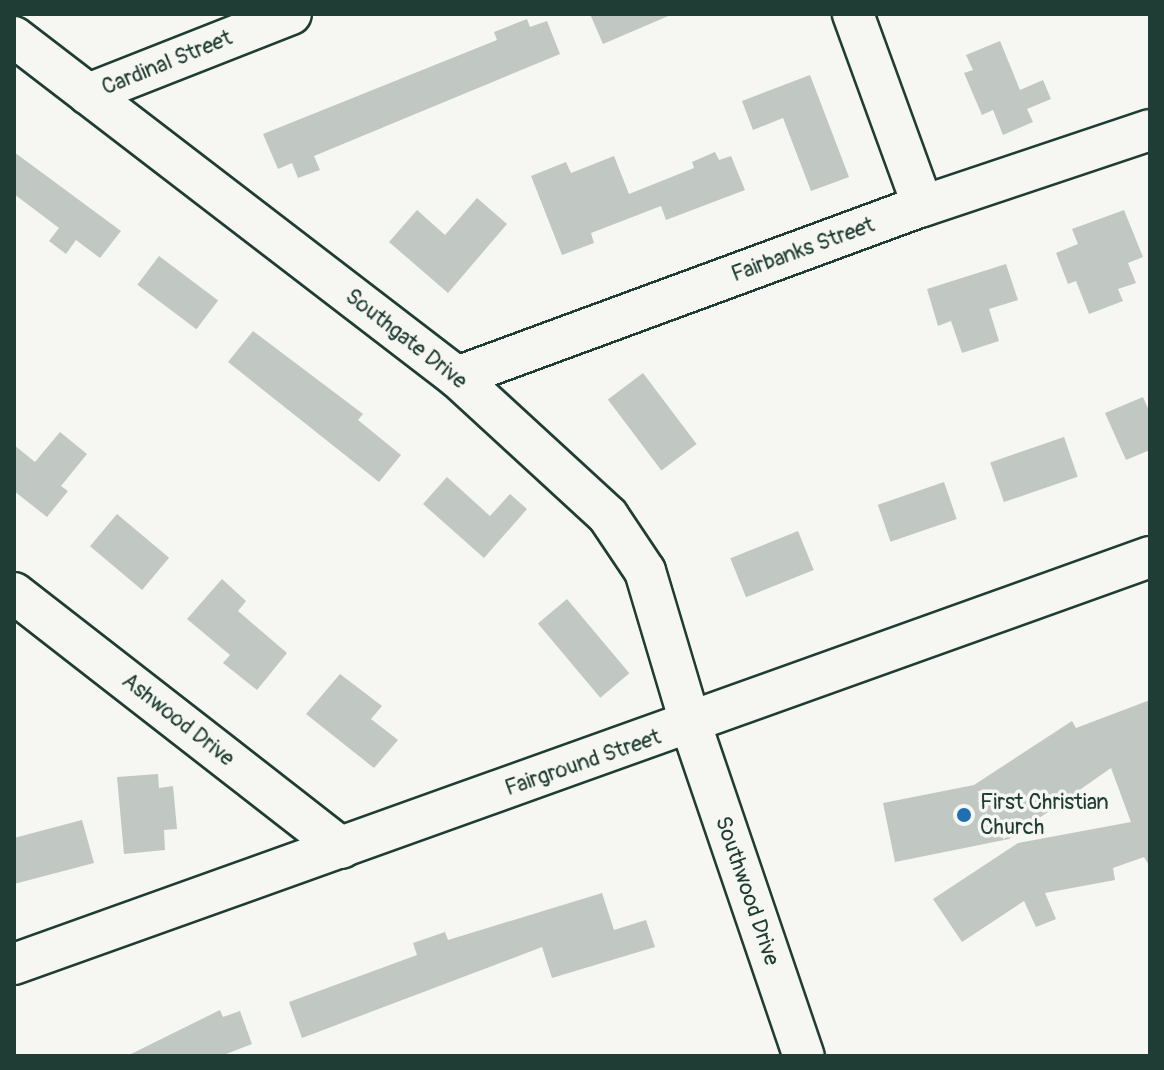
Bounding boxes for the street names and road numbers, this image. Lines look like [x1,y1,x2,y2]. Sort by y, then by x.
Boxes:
street label: Cardinal Street [98,25,236,101]
street label: Fairbanks Street [728,212,878,288]
street label: Southgate Drive [340,283,472,395]
street label: Ashwood Drive [117,668,239,772]
street label: Fairground Street [502,724,664,802]
street label: Southwood Drive [709,813,785,969]

